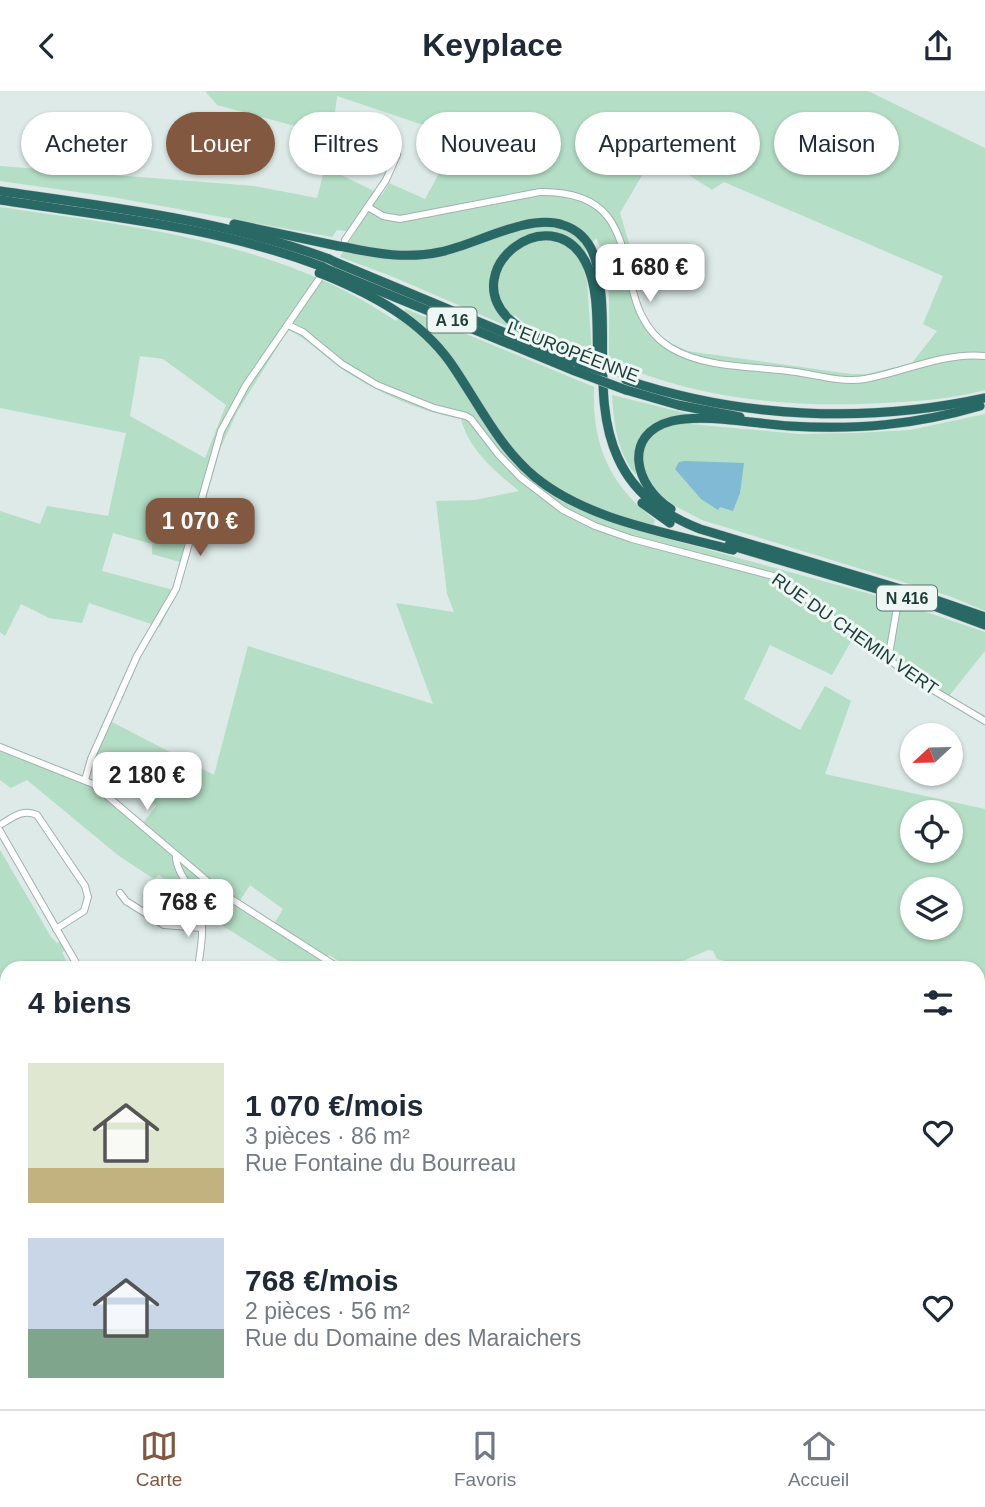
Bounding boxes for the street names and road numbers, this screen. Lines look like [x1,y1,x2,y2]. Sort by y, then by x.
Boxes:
road number: A 16 [428,307,476,333]
street label: L'EUROPÉENNE [504,318,642,386]
street label: RUE DU CHEMIN VERT [768,569,942,699]
road number: N 416 [877,585,937,611]

